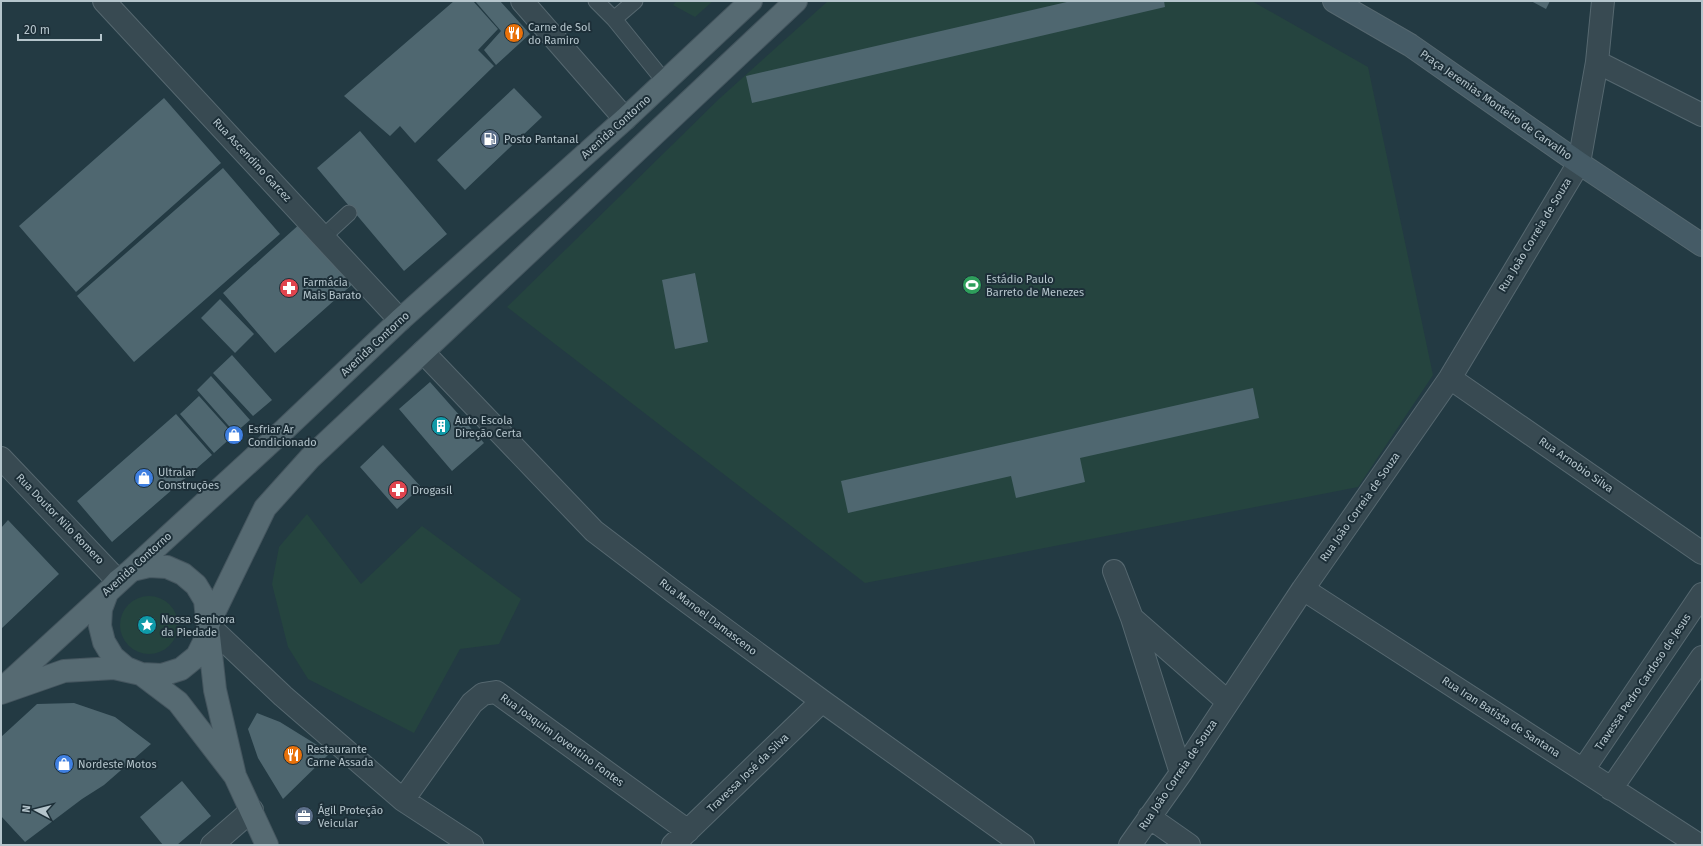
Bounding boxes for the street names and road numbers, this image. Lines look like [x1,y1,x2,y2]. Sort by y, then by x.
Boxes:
street label: Praça Jeremias Monteiro de Carvalho [1418,47,1574,163]
street label: Avenida Contorno [579,92,653,162]
street label: Rua Ascendino Garcez [210,116,294,204]
street label: Rua João Correia de Souza [1496,176,1574,294]
street label: Avenida Contorno [338,309,412,379]
street label: Rua Arnobio Silva [1536,435,1616,496]
street label: Rua João Correia de Souza [1317,450,1403,564]
street label: Rua Doutor Nilo Romero [13,471,107,567]
street label: Avenida Contorno [100,529,174,599]
street label: Rua Manoel Damasceno [657,576,759,658]
street label: Travessa Pedro Cardoso de Jesus [1592,611,1694,753]
street label: Rua Iran Batista de Santana [1439,674,1563,760]
street label: Rua Joaquim Joventino Fontes [498,691,626,789]
street label: Rua João Correia de Souza [1136,717,1220,833]
street label: Travessa José da Silva [705,731,791,815]

